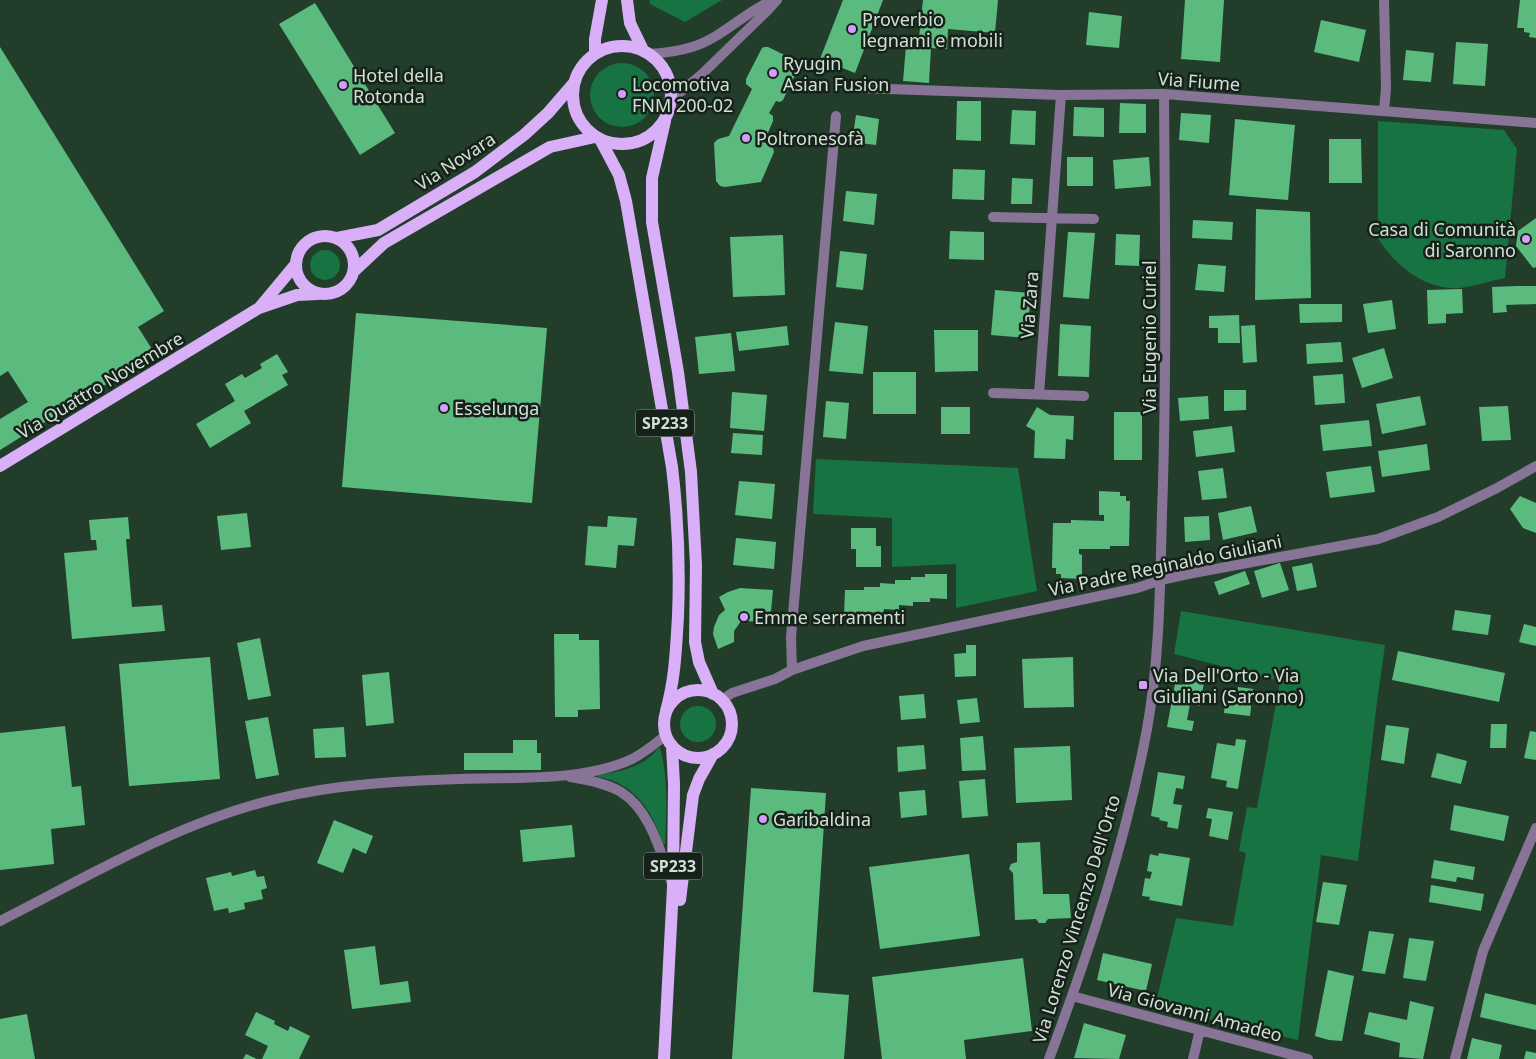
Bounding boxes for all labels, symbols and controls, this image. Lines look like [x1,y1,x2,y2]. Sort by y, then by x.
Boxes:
place label: Proverbio legnami e mobili [862,7,1003,52]
marker: Proverbio legnami e mobili [846,23,858,35]
place label: Ryugin Asian Fusion [783,51,889,96]
place label: Hotel della Rotonda [353,63,444,108]
street label: Via Fiume [1157,66,1241,96]
marker: Ryugin Asian Fusion [767,67,779,79]
place label: Locomotiva FNM 200-02 [632,72,733,117]
marker: Hotel della Rotonda [337,79,349,91]
marker: Locomotiva FNM 200-02 [616,88,628,100]
street label: Via Novara [410,126,500,196]
place label: Poltronesofà [756,126,864,150]
marker: Poltronesofà [740,132,752,144]
place label: Casa di Comunità di Saronno [1368,217,1516,262]
marker: Casa di Comunità di Saronno [1520,233,1532,245]
street label: Via Eugenio Curiel [1137,260,1161,414]
street label: Via Zara [1015,270,1043,340]
street label: Via Quattro Novembre [12,326,188,444]
place label: Esselunga [454,396,539,420]
marker: Esselunga [438,402,450,414]
road number: SP233 [636,409,694,436]
street label: Via Padre Reginaldo Giuliani [1046,529,1284,601]
place label: Emme serramenti [754,605,905,629]
marker: Emme serramenti [738,611,750,623]
place label: Via Dell'Orto - Via Giuliani (Saronno) [1153,663,1304,708]
marker: Via Dell'Orto - Via Giuliani (Saronno) [1137,679,1149,691]
street label: Via Lorenzo Vincenzo Dell'Orto [1027,792,1125,1046]
place label: Garibaldina [773,807,871,831]
marker: Garibaldina [757,813,769,825]
road number: SP233 [644,852,702,879]
street label: Via Giovanni Amadeo [1105,977,1285,1047]

